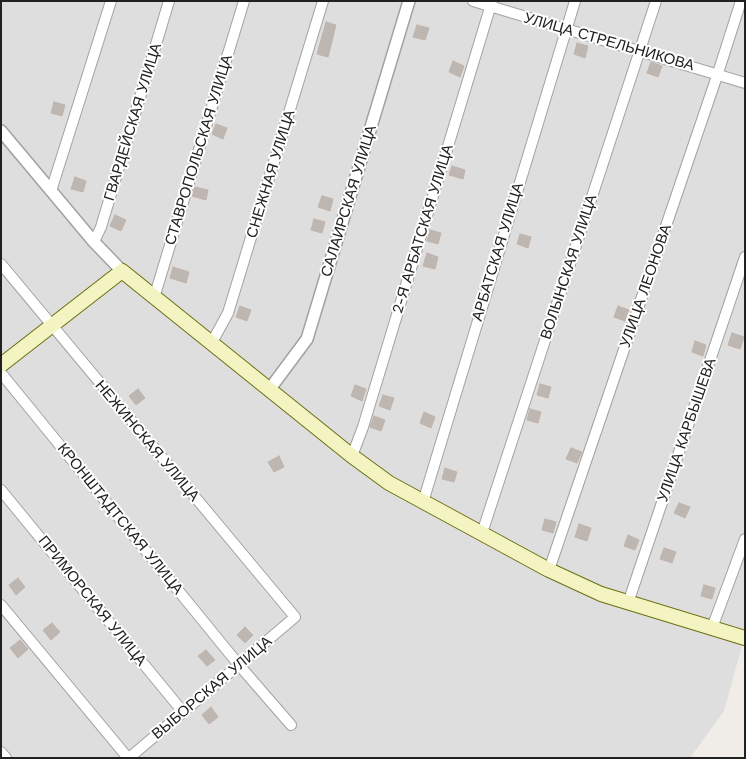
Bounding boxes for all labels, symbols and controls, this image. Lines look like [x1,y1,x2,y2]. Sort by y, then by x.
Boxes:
street label: УЛИЦА СТРЕЛЬНИКОВА [522,9,696,75]
street label: ГВАРДЕЙСКАЯ УЛИЦА [100,41,166,203]
street label: СТАВРОПОЛЬСКАЯ УЛИЦА [161,53,237,247]
street label: СНЕЖНАЯ УЛИЦА [243,108,299,240]
street label: САЛАИРСКАЯ УЛИЦА [317,123,381,279]
street label: 2-Я АРБАТСКАЯ УЛИЦА [389,142,457,316]
street label: АРБАТСКАЯ УЛИЦА [468,181,528,323]
street label: ВОЛЫНСКАЯ УЛИЦА [537,192,601,342]
street label: УЛИЦА ЛЕОНОВА [616,222,676,350]
street label: УЛИЦА КАРБЫШЕВА [654,356,720,504]
street label: НЕЖИНСКАЯ УЛИЦА [91,377,203,505]
street label: КРОНШТАДТСКАЯ УЛИЦА [53,440,187,598]
street label: ПРИМОРСКАЯ УЛИЦА [34,532,150,670]
street label: ВЫБОРСКАЯ УЛИЦА [148,633,276,743]

